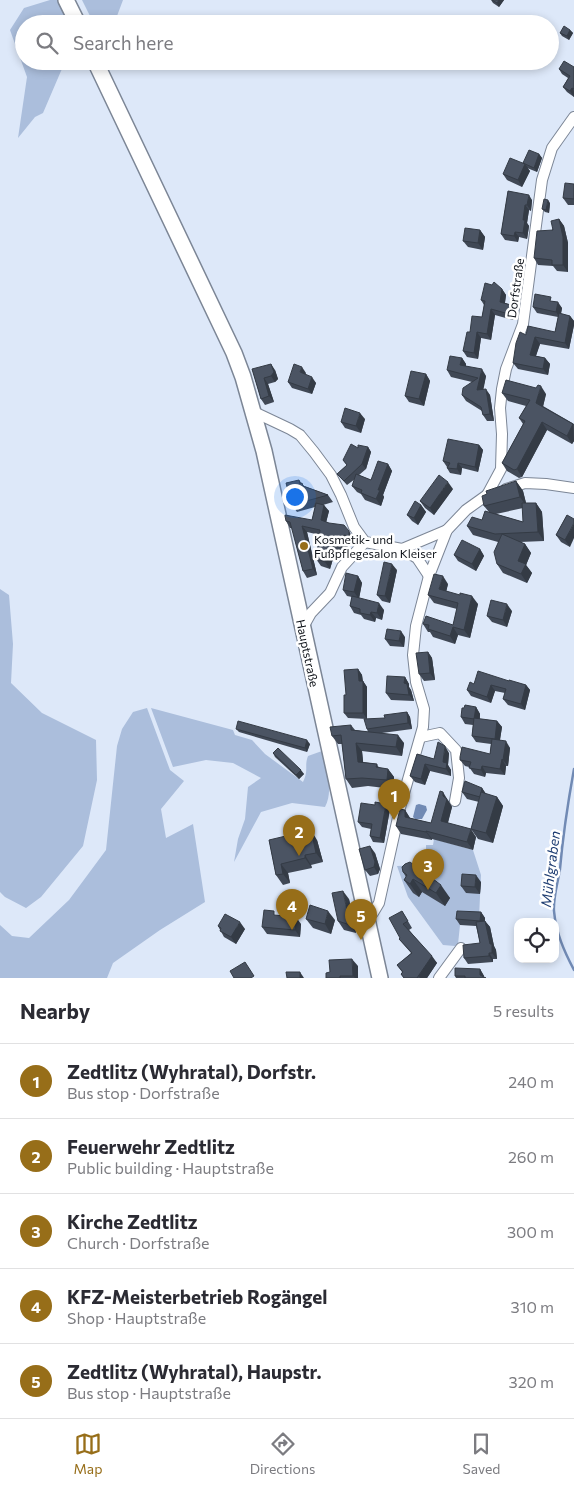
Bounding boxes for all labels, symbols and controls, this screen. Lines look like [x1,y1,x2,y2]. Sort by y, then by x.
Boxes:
search box [15,15,559,70]
icon: search [33,29,61,57]
text: Search here [73,31,173,54]
street label: Dorfstraße [504,257,526,319]
your location [282,484,308,510]
place label: Kosmetik- und Fußpflegesalon Kleiser [314,532,437,560]
marker: Kosmetik- und Fußpflegesalon Kleiser [298,540,310,552]
street label: Hauptstraße [294,618,322,688]
pin: 1 [378,779,410,820]
pin: 2 [283,815,315,856]
water label: Mühlgraben [537,830,563,908]
pin: 3 [412,849,444,890]
pin: 4 [276,889,308,930]
pin: 5 [345,899,377,940]
map controls [514,918,559,963]
button: locate [514,918,559,963]
text: Nearby [20,998,90,1023]
text: 5 results [493,1001,554,1020]
text: Zedtlitz (Wyhratal), Dorfstr. [67,1060,316,1083]
text: 1 [32,1072,40,1091]
text: 240 m [508,1072,554,1091]
text: Bus stop · Dorfstraße [67,1083,220,1102]
text: Feuerwehr Zedtlitz [67,1135,235,1158]
text: 2 [31,1147,41,1166]
text: 260 m [508,1147,554,1166]
text: Public building · Hauptstraße [67,1158,274,1177]
text: Kirche Zedtlitz [67,1210,197,1233]
text: 3 [31,1222,41,1241]
text: 300 m [507,1222,554,1241]
text: Church · Dorfstraße [67,1233,210,1252]
text: KFZ-Meisterbetrieb Rogängel [67,1285,328,1308]
text: 4 [31,1297,41,1316]
text: 310 m [511,1297,554,1316]
text: Shop · Hauptstraße [67,1308,206,1327]
text: Zedtlitz (Wyhratal), Haupstr. [67,1360,322,1383]
text: 5 [31,1372,41,1391]
text: 320 m [509,1372,554,1391]
text: Bus stop · Hauptstraße [67,1383,231,1402]
tab: Map [74,1430,102,1477]
tab: Directions [250,1430,315,1477]
tab: Saved [463,1430,500,1477]

